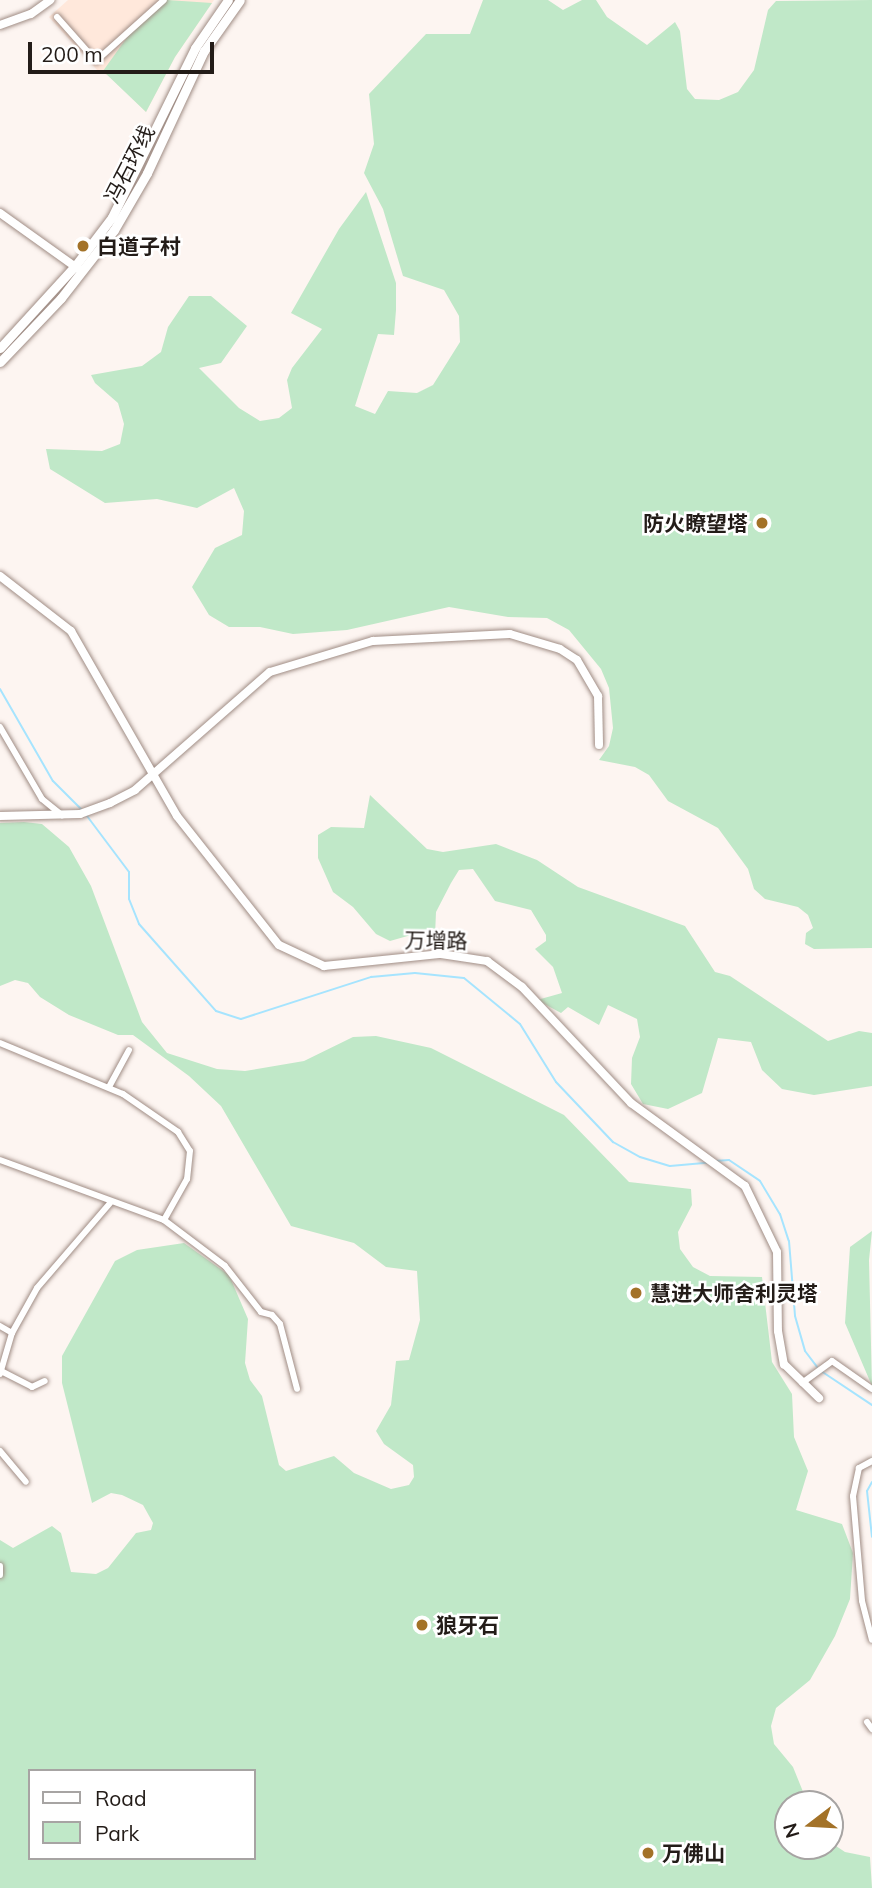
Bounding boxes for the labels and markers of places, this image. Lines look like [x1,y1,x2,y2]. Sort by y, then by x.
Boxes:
place label: 白道子村 [97,233,181,259]
marker: 白道子村 [75,238,91,254]
place label: 防火瞭望塔 [643,510,748,536]
marker: 防火瞭望塔 [754,515,770,531]
place label: 慧进大师舍利灵塔 [650,1280,818,1306]
marker: 慧进大师舍利灵塔 [628,1285,644,1301]
place label: 狼牙石 [436,1612,499,1638]
marker: 狼牙石 [414,1617,430,1633]
place label: 万佛山 [662,1840,725,1866]
marker: 万佛山 [640,1845,656,1861]

